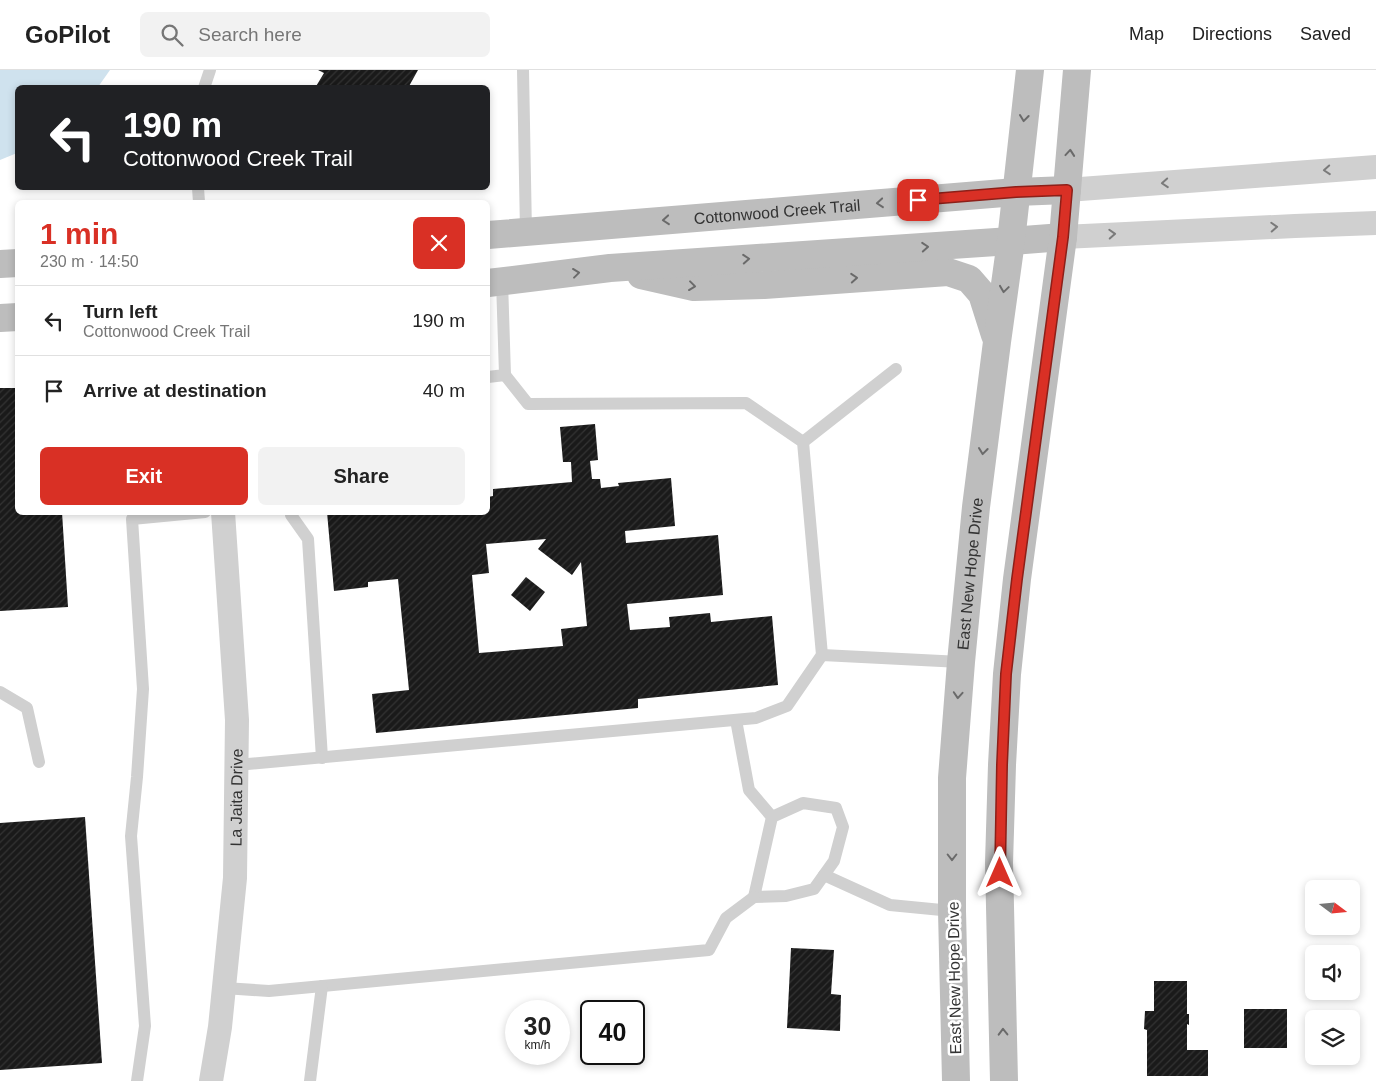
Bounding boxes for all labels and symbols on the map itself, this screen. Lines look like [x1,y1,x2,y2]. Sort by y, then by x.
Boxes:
one-way arrow [1019,115,1030,123]
one-way arrow [1065,149,1076,157]
one-way arrow [1323,165,1331,176]
one-way arrow [1161,177,1169,188]
pin [897,179,939,221]
street label: Cottonwood Creek Trail [693,197,861,227]
one-way arrow [876,197,884,208]
one-way arrow [661,215,669,226]
one-way arrow [1271,221,1279,232]
one-way arrow [1108,229,1116,240]
one-way arrow [922,242,930,253]
one-way arrow [742,254,750,265]
one-way arrow [571,268,580,278]
one-way arrow [850,273,858,284]
one-way arrow [688,280,696,291]
one-way arrow [1000,285,1010,294]
one-way arrow [978,447,989,455]
street label: East New Hope Drive [954,497,986,651]
one-way arrow [953,691,964,699]
street label: La Jaita Drive [227,748,246,847]
position arrow [973,846,1025,898]
one-way arrow [947,854,957,861]
north arrow [1305,880,1360,935]
street label: East New Hope Drive [945,901,964,1055]
speed limit sign: 40 [580,1000,645,1065]
one-way arrow [998,1028,1009,1036]

